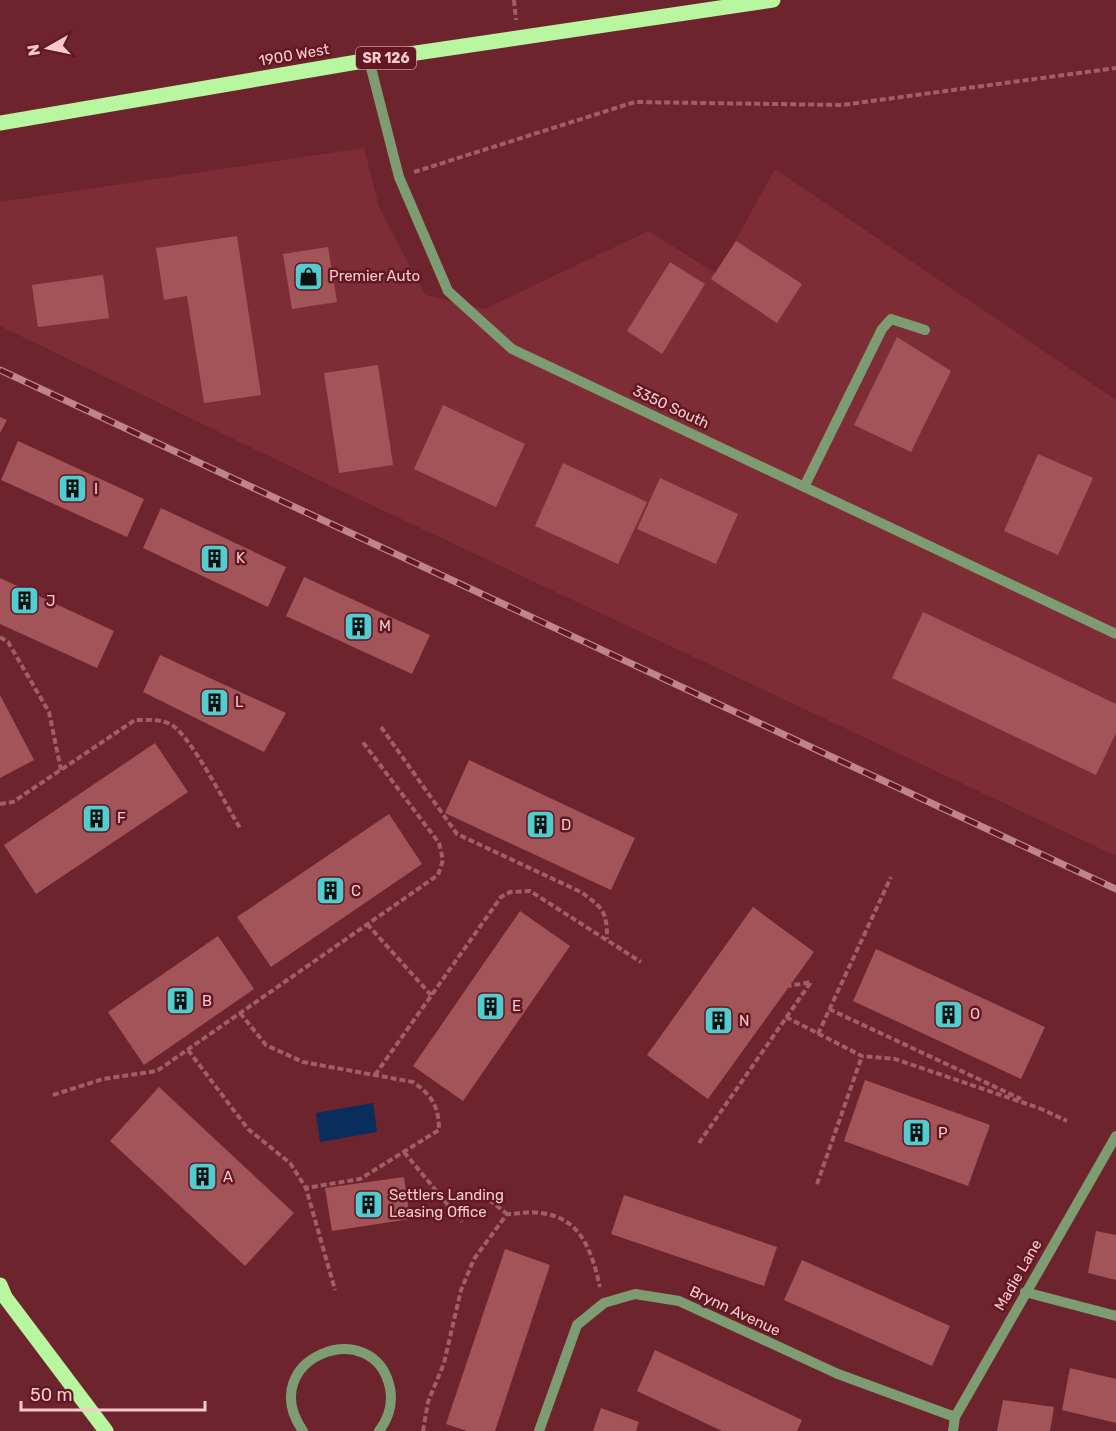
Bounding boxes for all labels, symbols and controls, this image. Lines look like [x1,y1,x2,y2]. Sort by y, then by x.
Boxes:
north arrow [18,18,78,78]
street label: 1900 West [257,40,331,70]
text: N [23,43,44,57]
road number: SR 126 [356,47,416,69]
shop icon: Premier Auto [292,260,324,292]
place label: Premier Auto [329,267,420,285]
street label: 3350 South [630,381,712,433]
building icon: I [57,473,89,505]
place label: I [94,480,98,498]
building icon: K [199,542,231,574]
place label: K [236,549,245,567]
building icon: J [9,585,41,617]
place label: J [46,592,56,610]
building icon: M [342,610,374,642]
place label: M [379,617,391,635]
building icon: L [198,686,230,718]
place label: L [235,693,244,711]
building icon: F [80,802,112,834]
place label: F [117,809,126,827]
building icon: D [524,809,556,841]
place label: D [561,816,571,834]
building icon: C [314,875,346,907]
place label: C [351,882,361,900]
building icon: B [165,985,197,1017]
building icon: E [475,990,507,1022]
place label: B [202,992,212,1010]
place label: E [512,997,521,1015]
building icon: O [933,998,965,1030]
building icon: N [702,1005,734,1037]
place label: O [970,1005,980,1023]
place label: N [739,1012,749,1030]
building icon: P [901,1117,933,1149]
place label: P [938,1124,948,1142]
building icon: A [186,1161,218,1193]
place label: A [223,1168,233,1186]
place label: Settlers Landing Leasing Office [389,1186,504,1221]
building icon: Settlers Landing Leasing Office [352,1188,384,1220]
street label: Madie Lane [990,1236,1046,1314]
street label: Brynn Avenue [687,1282,783,1340]
scale bar [21,1374,206,1412]
text: 50 m [30,1384,73,1406]

